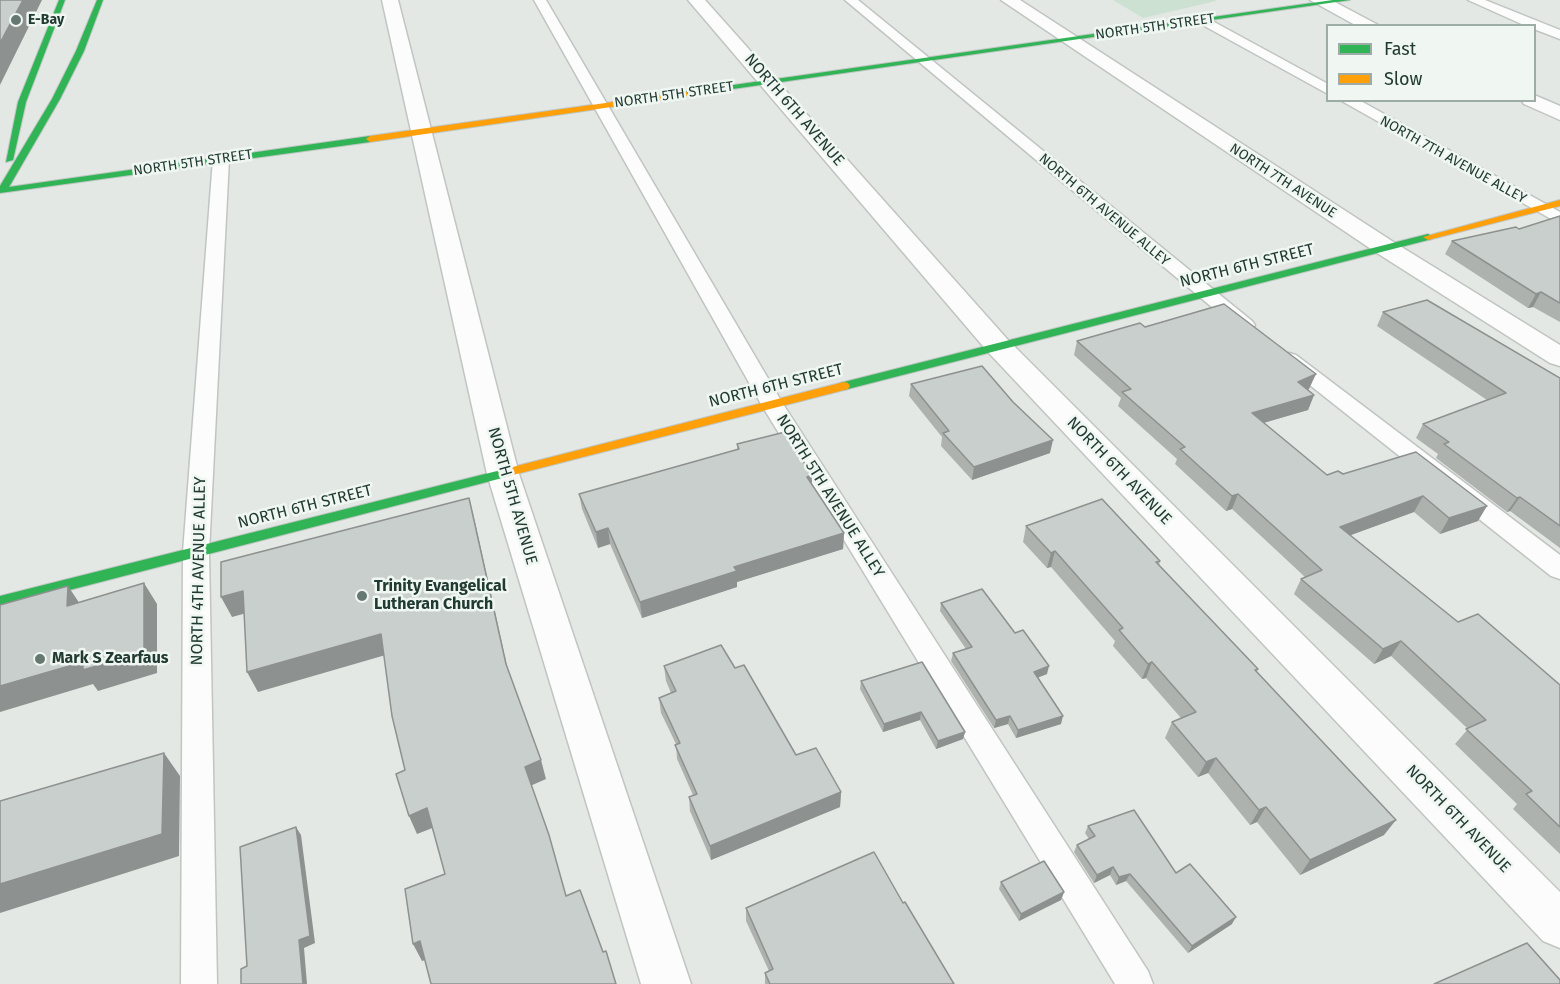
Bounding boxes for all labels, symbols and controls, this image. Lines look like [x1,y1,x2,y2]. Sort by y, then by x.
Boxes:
street label: NORTH 5TH STREET [1094,10,1216,44]
place label: E-Bay [28,12,64,28]
marker: E-Bay [9,13,23,27]
legend [1326,24,1536,102]
text: Fast [1384,38,1416,60]
street label: NORTH 6TH AVENUE [740,50,848,170]
text: Slow [1384,68,1422,90]
street label: NORTH 5TH STREET [613,78,735,112]
street label: NORTH 7TH AVENUE ALLEY [1377,113,1529,207]
street label: NORTH 7TH AVENUE [1226,140,1340,222]
street label: NORTH 5TH STREET [132,146,254,180]
street label: NORTH 6TH AVENUE ALLEY [1035,150,1173,270]
street label: NORTH 6TH STREET [1178,240,1316,292]
street label: NORTH 6TH STREET [707,360,845,412]
street label: NORTH 5TH AVENUE ALLEY [772,411,888,581]
street label: NORTH 6TH AVENUE [1063,413,1175,529]
street label: NORTH 5TH AVENUE [483,425,541,567]
street label: NORTH 4TH AVENUE ALLEY [188,476,210,666]
street label: NORTH 6TH STREET [236,481,374,533]
place label: Trinity Evangelical Lutheran Church [374,577,506,615]
marker: Trinity Evangelical Lutheran Church [355,589,369,603]
place label: Mark S Zearfaus [52,649,169,669]
marker: Mark S Zearfaus [33,652,47,666]
street label: NORTH 6TH AVENUE [1402,761,1514,877]

